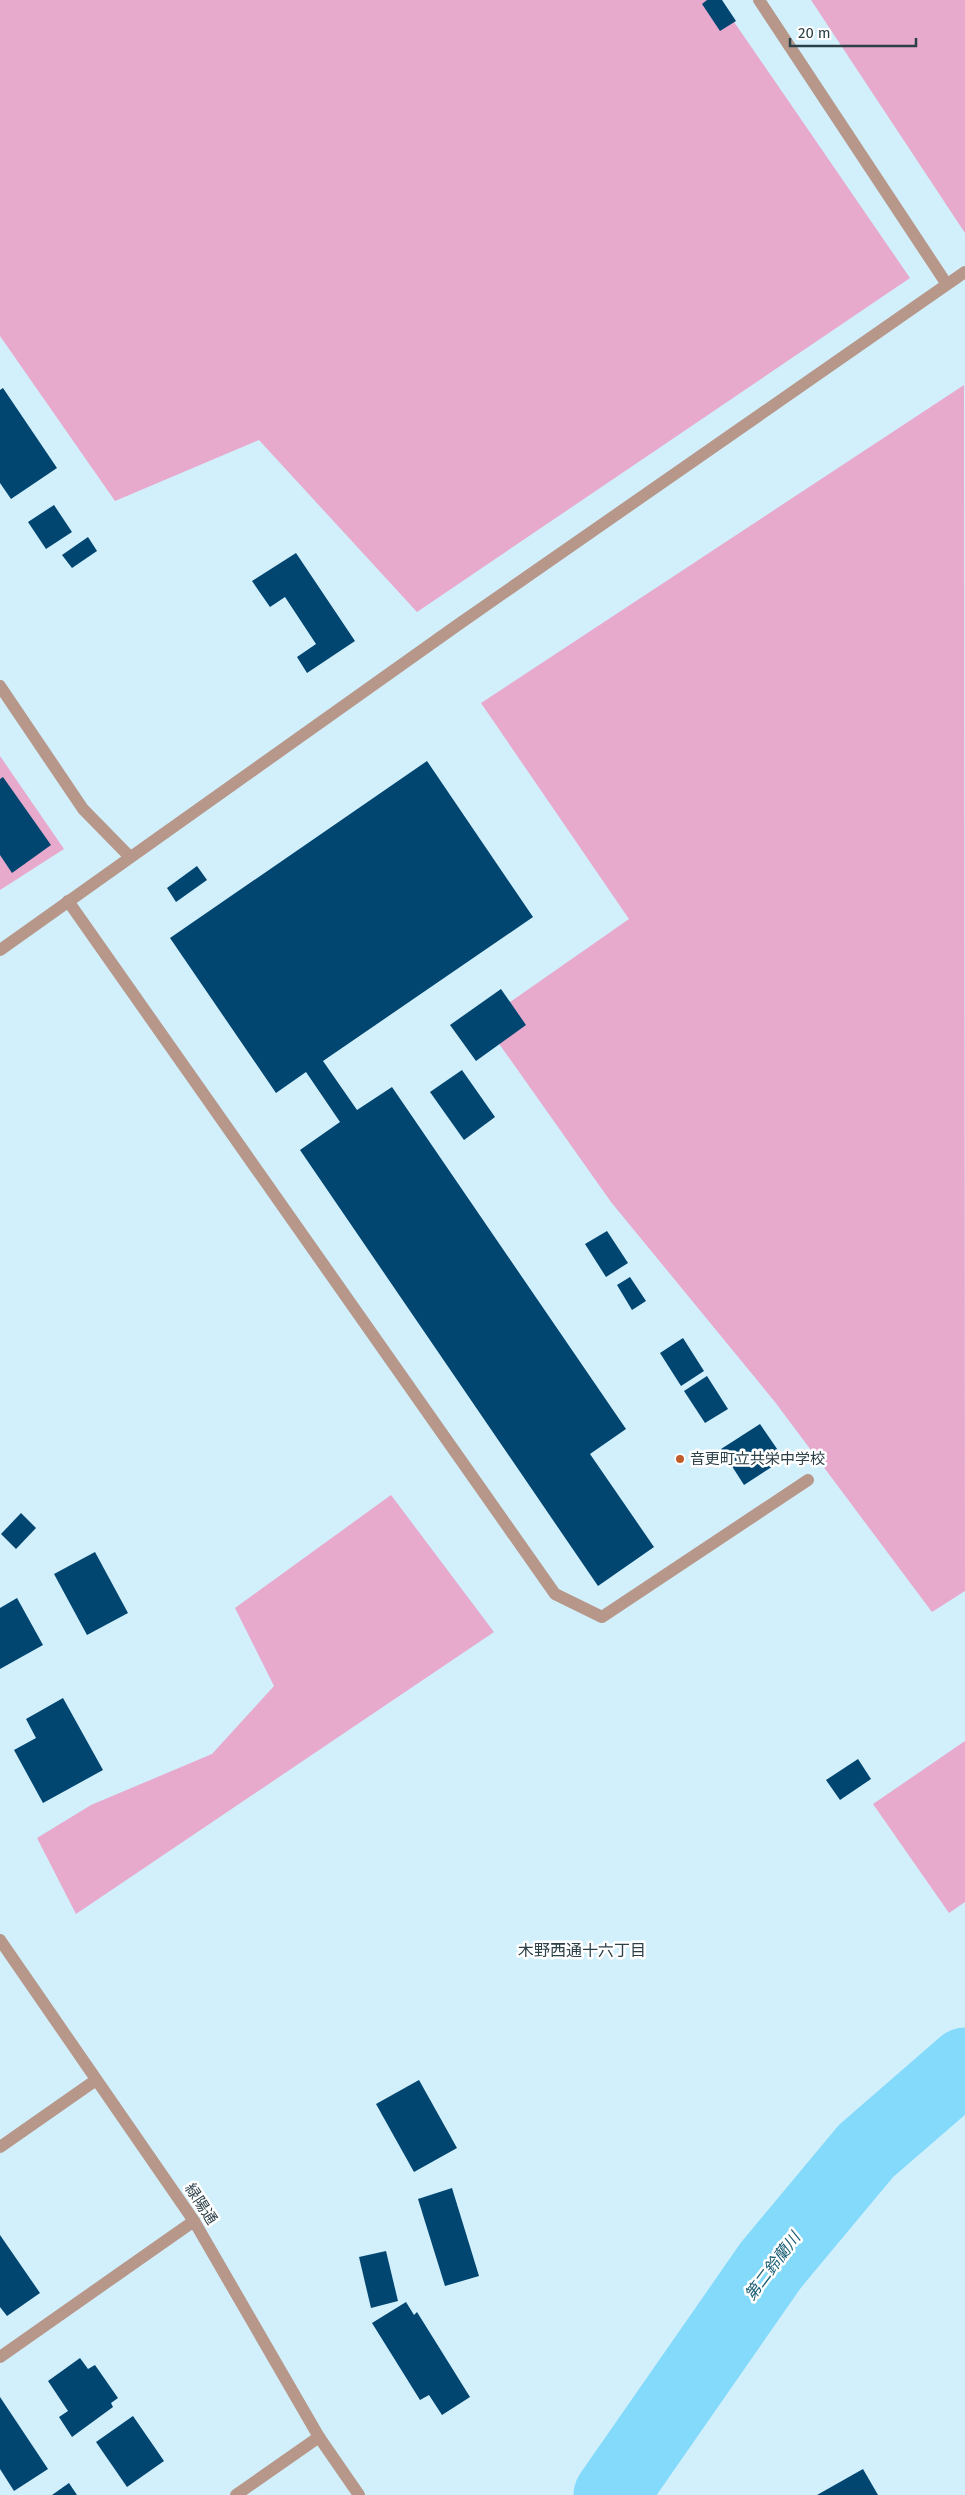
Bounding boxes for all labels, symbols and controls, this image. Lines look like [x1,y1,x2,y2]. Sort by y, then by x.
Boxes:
scale bar [790,15,916,47]
text: 20 m [798,24,831,42]
place label: 音更町立共栄中学校 [690,1450,825,1468]
marker: 音更町立共栄中学校 [674,1453,686,1465]
district label: 木野西通十六丁目 [518,1941,646,1960]
street label: 緑陽通 [181,2180,221,2228]
water label: 第二鈴蘭川 [741,2227,805,2304]

